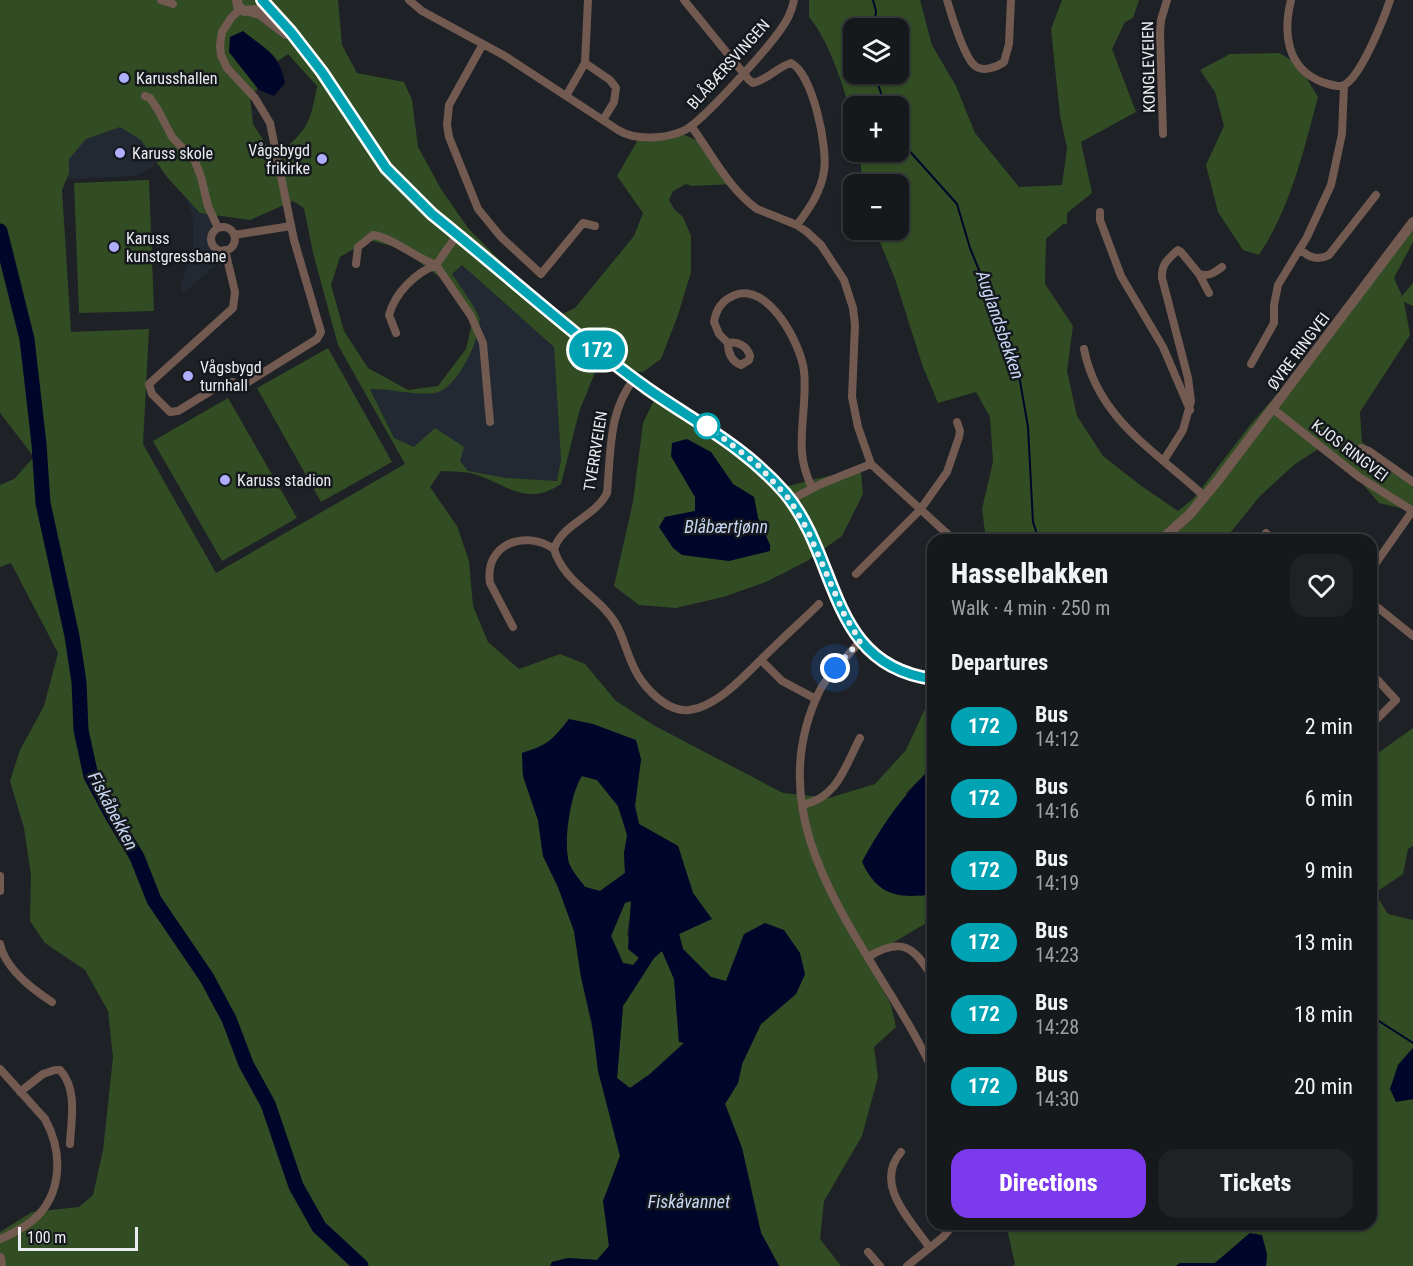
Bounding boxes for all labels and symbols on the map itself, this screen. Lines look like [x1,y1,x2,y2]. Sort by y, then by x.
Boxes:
street label: BLÅBÆRSVINGEN [682,15,774,113]
street label: KONGLEVEIEN [1138,21,1159,113]
place label: Karusshallen [136,69,218,88]
marker: Karusshallen [117,71,131,85]
place label: Vågsbygd frikirke [248,141,310,178]
place label: Karuss skole [132,144,213,163]
marker: Karuss skole [113,146,127,160]
marker: Vågsbygd frikirke [315,152,329,166]
place label: Karuss kunstgressbane [126,229,226,266]
marker: Karuss kunstgressbane [107,240,121,254]
water label: Auglandsbekken [972,267,1029,382]
street label: ØVRE RINGVEI [1263,309,1334,394]
line badge: 172 [562,330,632,370]
place label: Vågsbygd turnhall [200,358,262,395]
marker: Vågsbygd turnhall [181,369,195,383]
street label: TVERRVEIEN [580,410,611,493]
unlabelled marker [694,413,720,439]
street label: KJOS RINGVEI [1308,415,1392,485]
place label: Karuss stadion [237,471,331,490]
marker: Karuss stadion [218,473,232,487]
water label: Blåbærtjønn [684,516,768,537]
your location [820,653,850,683]
water label: Fiskåbekken [84,768,143,853]
water label: Fiskåvannet [648,1191,731,1212]
scale bar [18,1224,138,1252]

